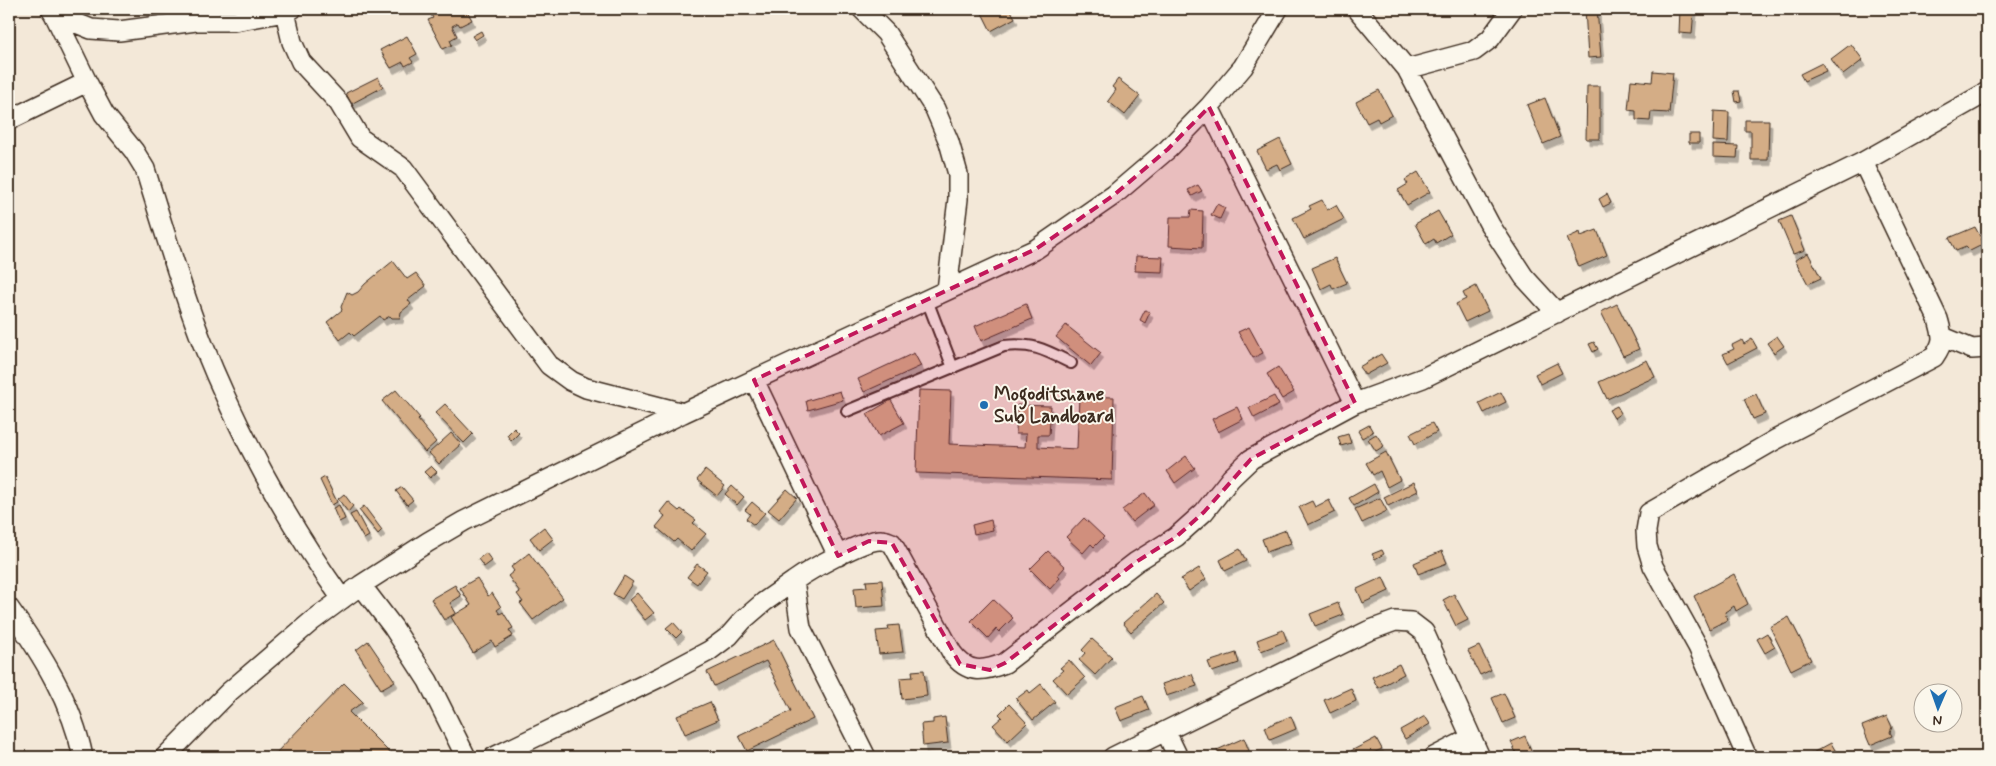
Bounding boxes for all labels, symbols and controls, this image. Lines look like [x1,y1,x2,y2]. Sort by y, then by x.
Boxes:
place label: Mogoditshane Sub Landboard [994,382,1114,429]
marker: Mogoditshane Sub Landboard [978,399,990,411]
north arrow [1914,684,1964,734]
text: N [1933,711,1943,729]

